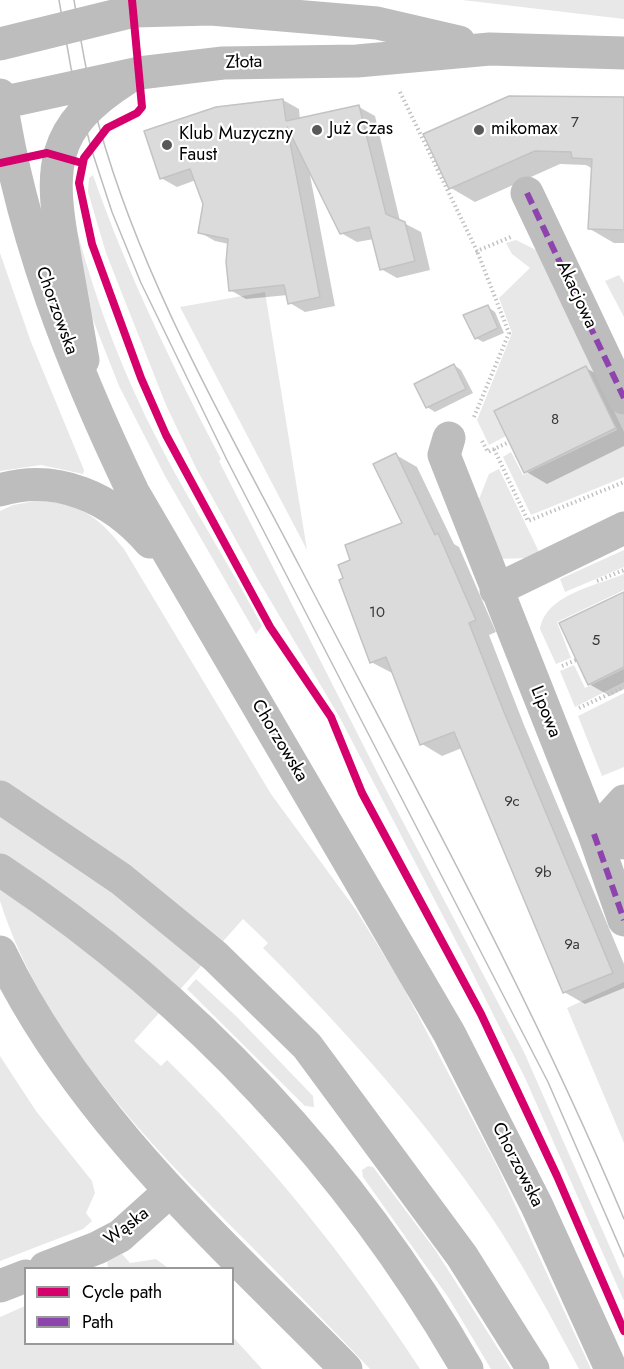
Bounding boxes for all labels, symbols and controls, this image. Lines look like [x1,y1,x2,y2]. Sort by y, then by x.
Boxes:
street label: Złota [225,52,263,74]
house number: 7 [571,114,579,132]
place label: Już Czas [329,119,393,141]
place label: mikomax [491,119,557,141]
marker: Już Czas [310,123,324,137]
marker: mikomax [472,123,486,137]
place label: Klub Muzyczny Faust [179,124,293,166]
marker: Klub Muzyczny Faust [160,138,174,152]
street label: Akacjowa [551,258,601,332]
street label: Chorzowska [30,264,82,358]
house number: 8 [551,411,559,429]
house number: 10 [369,604,385,622]
house number: 5 [592,632,600,650]
street label: Lipowa [525,683,565,741]
street label: Chorzowska [246,696,312,786]
house number: 9c [504,793,520,811]
house number: 9b [534,864,552,882]
house number: 9a [564,936,580,954]
street label: Chorzowska [487,1119,547,1211]
street label: Wąska [100,1203,154,1251]
legend [24,1267,234,1345]
text: Cycle path [82,1279,162,1305]
text: Path [82,1309,114,1335]

